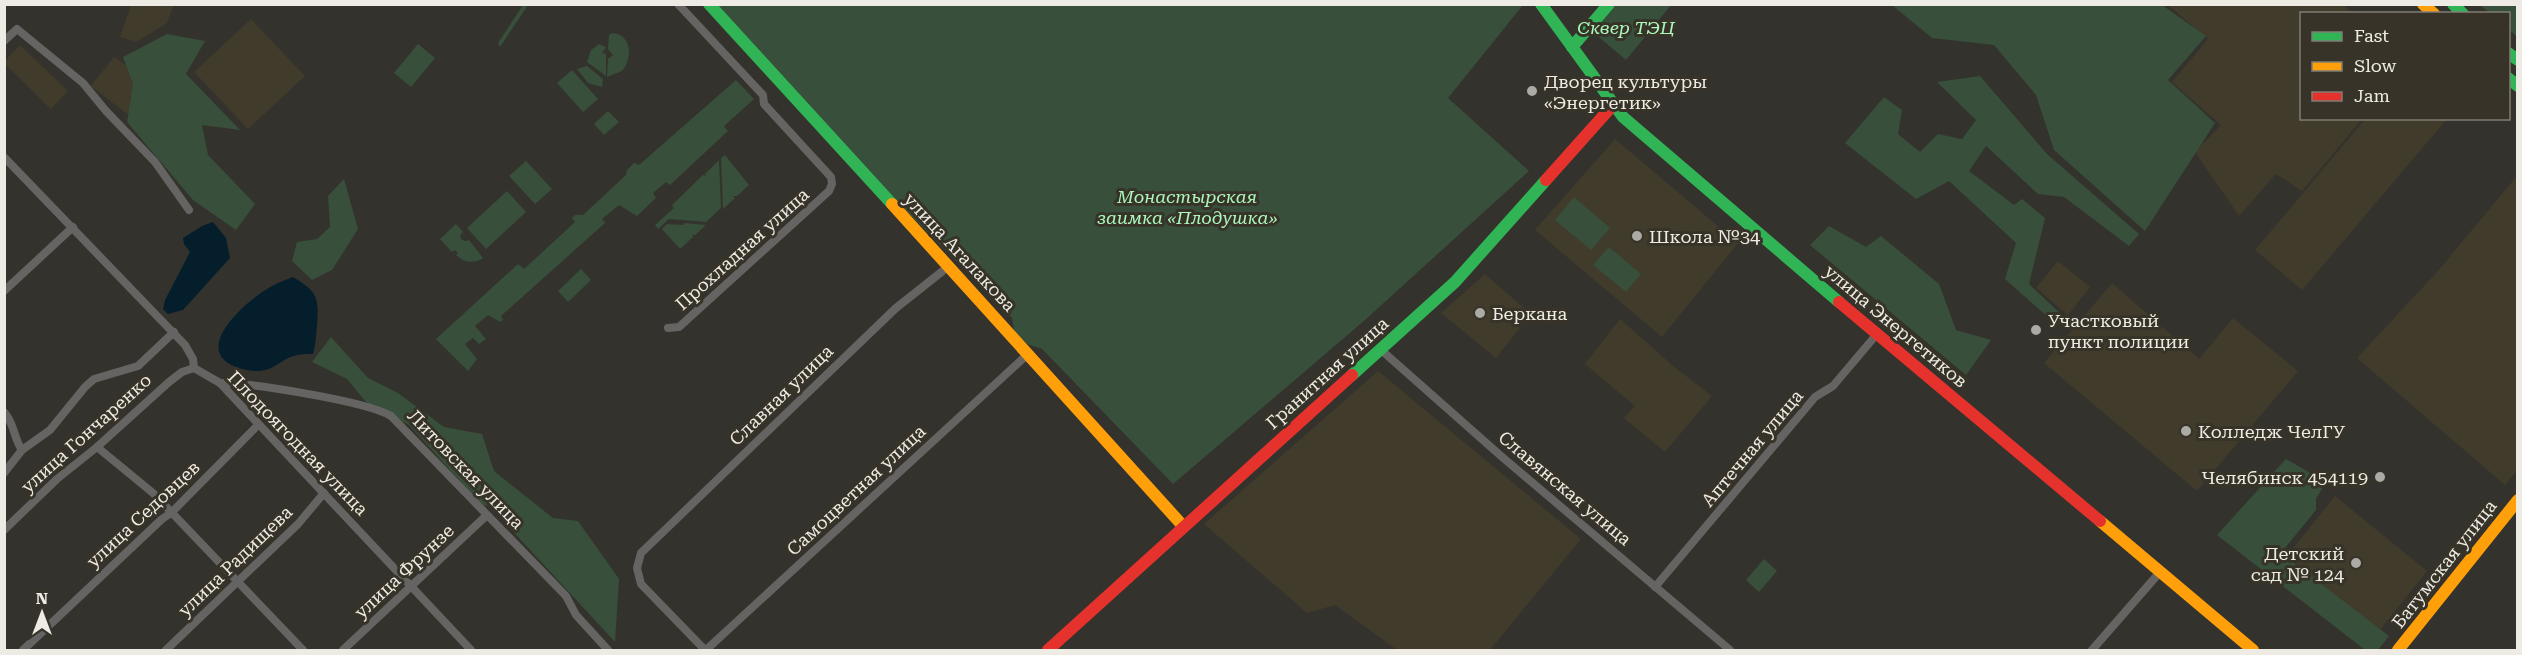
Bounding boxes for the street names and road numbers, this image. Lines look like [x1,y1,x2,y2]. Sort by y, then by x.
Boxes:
street label: Прохладная улица [671,184,813,314]
street label: улица Агалакова [900,189,1020,316]
street label: улица Энергетиков [1820,260,1972,392]
street label: Гранитная улица [1262,313,1393,433]
street label: Славная улица [725,340,837,450]
street label: Плодоягодная улица [224,366,373,520]
street label: улица Гончаренко [17,369,155,497]
street label: Аптечная улица [1697,385,1807,511]
street label: Литовская улица [404,405,529,533]
street label: Самоцветная улица [782,420,930,560]
street label: Славянская улица [1494,426,1636,550]
street label: улица Седовцев [82,456,204,572]
street label: Батумская улица [2387,496,2501,632]
street label: улица Радищева [174,501,296,621]
street label: улица Фрунзе [350,520,458,622]

